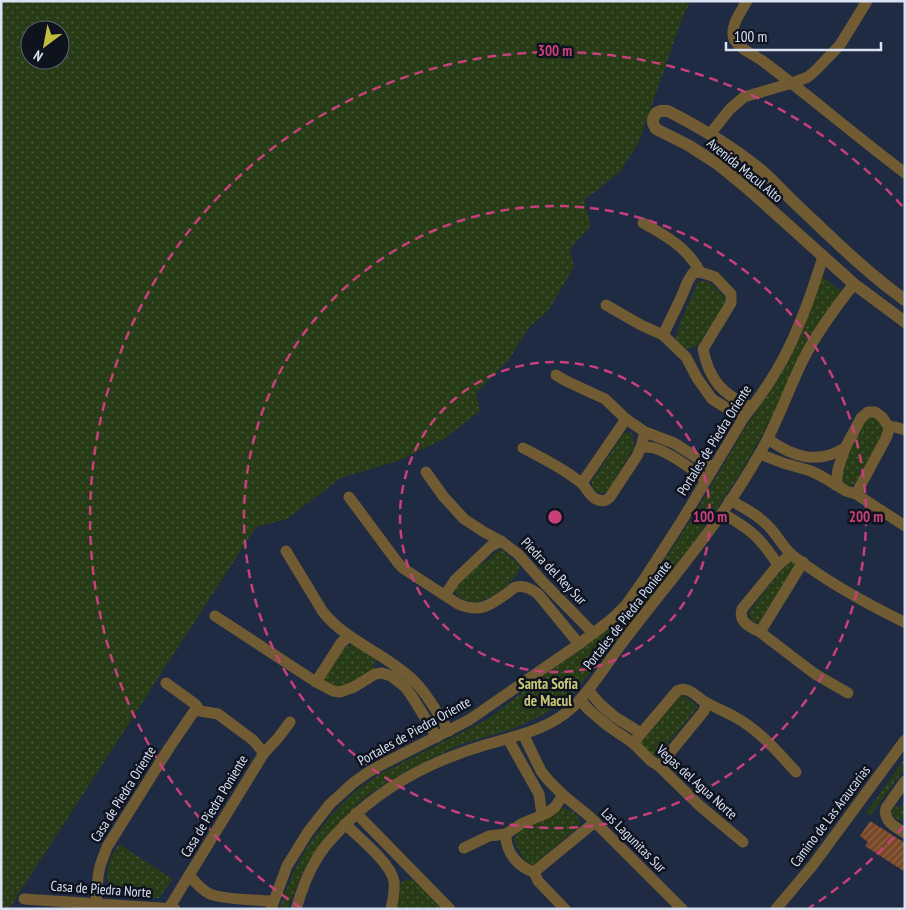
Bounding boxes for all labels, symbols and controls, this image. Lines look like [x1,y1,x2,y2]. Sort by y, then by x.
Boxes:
north arrow [20,20,70,70]
scale bar [726,20,881,52]
text: 100 m [734,27,767,46]
text: 300 m [538,41,572,60]
text: N [30,46,46,66]
street label: Avenida Macul Alto [703,134,787,206]
street label: Portales de Piedra Oriente [673,381,755,499]
text: 100 m [693,507,727,526]
text: 200 m [849,507,883,526]
centre of rings [546,508,564,526]
street label: Piedra del Rey Sur [517,533,591,609]
street label: Portales de Piedra Poniente [579,557,675,673]
district label: Santa Sofía de Macul [518,674,578,710]
street label: Portales de Piedra Oriente [354,692,474,770]
street label: Vegas del Agua Norte [652,740,741,823]
street label: Casa de Piedra Oriente [86,743,160,845]
street label: Casa de Piedra Poniente [176,751,252,860]
street label: Camino de Las Araucarias [786,761,874,870]
street label: Las Lagunitas Sur [598,804,670,876]
street label: Casa de Piedra Norte [50,877,152,902]

